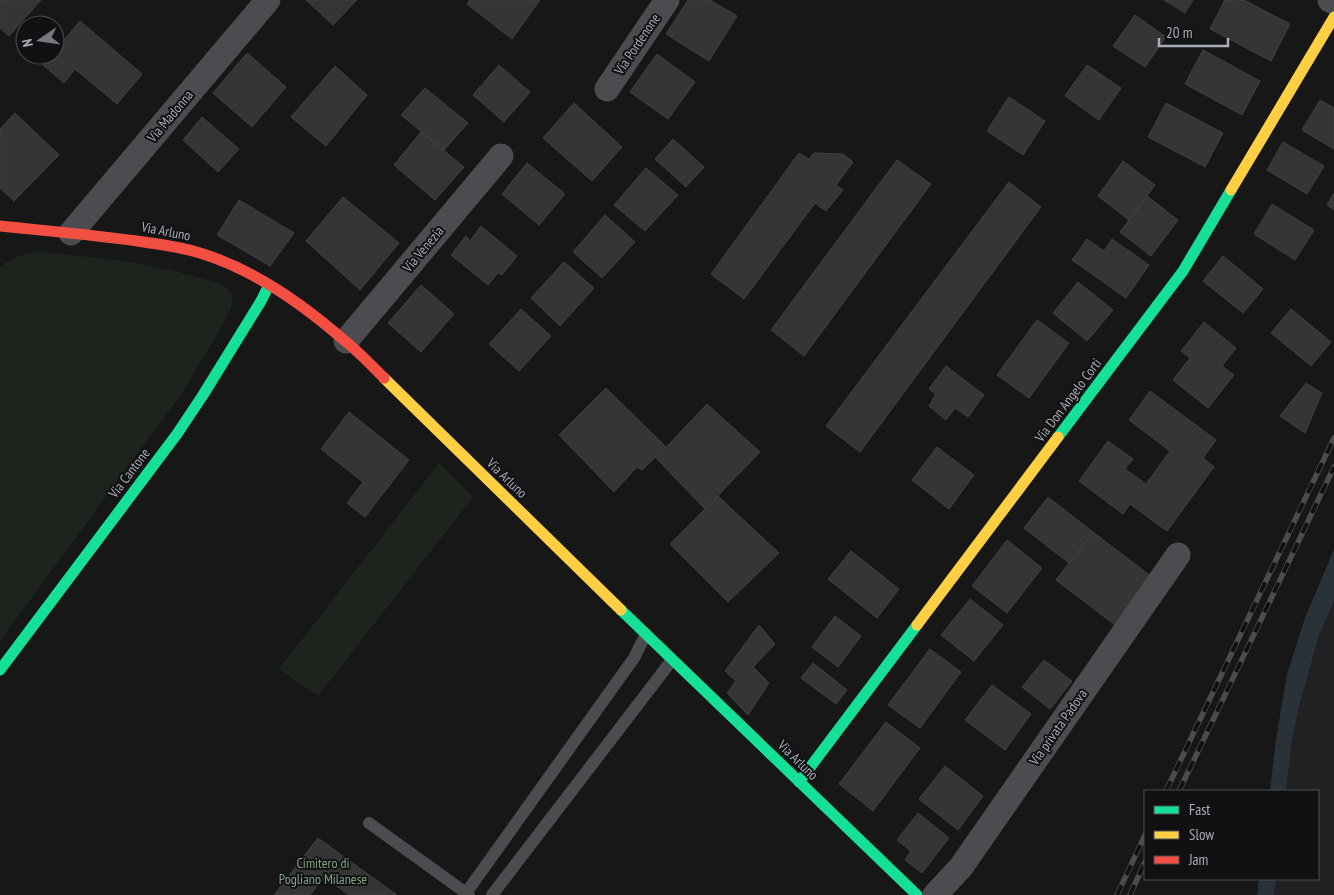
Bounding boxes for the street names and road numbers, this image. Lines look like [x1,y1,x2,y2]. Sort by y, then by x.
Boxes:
street label: Via Pordenone [609,10,664,79]
street label: Via Madonna [142,86,197,147]
street label: Via Arluno [139,217,192,245]
street label: Via Venezia [398,222,448,277]
street label: Via Don Angelo Corti [1030,355,1105,446]
street label: Via Cantone [104,444,154,502]
street label: Via Arluno [482,454,531,502]
street label: Via privata Padova [1025,685,1091,769]
street label: Via Arluno [773,736,822,784]

